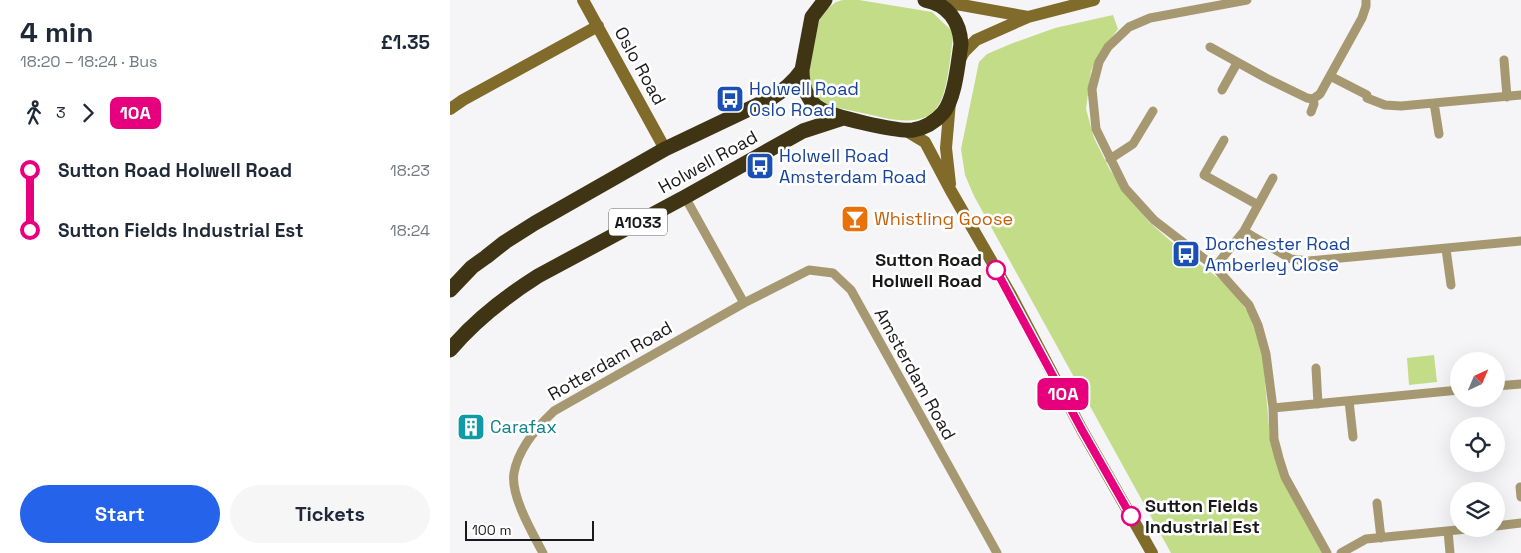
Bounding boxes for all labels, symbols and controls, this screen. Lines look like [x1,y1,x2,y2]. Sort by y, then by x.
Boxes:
text: 4 min [20,14,94,50]
street label: Oslo Road [610,23,671,109]
text: £1.35 [381,30,430,55]
text: 18:20 – 18:24 · Bus [20,51,158,72]
place label: Holwell Road Oslo Road [749,77,859,121]
bus stop icon: Holwell Road Oslo Road [715,84,745,114]
icon: walk [20,99,48,127]
icon: forward [74,99,102,127]
text: 10A [120,101,151,124]
text: 3 [56,102,66,123]
street label: Holwell Road [654,125,761,198]
place label: Holwell Road Amsterdam Road [779,144,926,188]
bus stop icon: Holwell Road Amsterdam Road [745,151,775,181]
text: Sutton Road Holwell Road [58,158,292,183]
text: 18:23 [390,160,430,181]
bar icon: Whistling Goose [840,204,870,234]
place label: Whistling Goose [874,207,1013,230]
road number: A1033 [609,208,667,236]
text: Sutton Fields Industrial Est [58,218,304,243]
text: 18:24 [390,220,430,241]
place label: Dorchester Road Amberley Close [1205,232,1350,276]
bus stop icon: Dorchester Road Amberley Close [1171,239,1201,269]
place label: Sutton Road Holwell Road [872,248,982,292]
marker: Sutton Road Holwell Road [986,260,1006,280]
street label: Amsterdam Road [870,304,961,444]
street label: Rotterdam Road [543,316,676,406]
north arrow [1450,352,1505,408]
map controls [1450,352,1505,537]
line badge: 10A [1034,378,1092,410]
text: 10A [1047,382,1079,405]
building icon: Carafax [456,412,486,442]
place label: Carafax [490,415,557,438]
button: locate [1450,417,1505,472]
button: layers [1450,482,1505,537]
button: Start [20,485,220,543]
button: Tickets [230,485,430,543]
place label: Sutton Fields Industrial Est [1145,494,1260,538]
marker: Sutton Fields Industrial Est [1121,506,1141,526]
scale bar [465,518,594,541]
text: 100 m [472,521,511,539]

